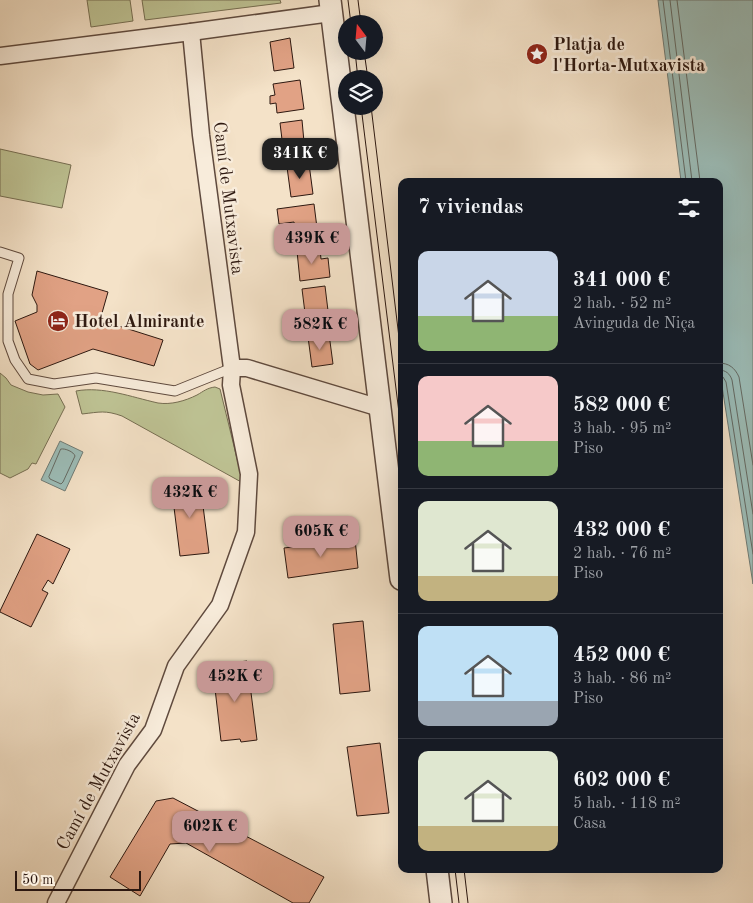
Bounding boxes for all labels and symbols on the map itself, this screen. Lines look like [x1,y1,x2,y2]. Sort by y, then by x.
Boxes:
north arrow [338,15,382,60]
place label: Platja de l'Horta-Mutxavista [553,36,705,75]
place icon: Platja de l'Horta-Mutxavista [525,42,549,66]
street label: Camí de Mutxavista [210,121,246,276]
pin: 341K € [259,138,341,180]
pin: 439K € [271,222,353,265]
pin: 582K € [279,308,361,351]
hotel icon: Hotel Almirante [46,309,70,333]
place label: Hotel Almirante [74,313,204,331]
pin: 432K € [149,476,231,519]
pin: 605K € [280,516,362,558]
pin: 452K € [194,660,276,703]
street label: Camí de Mutxavista [54,710,144,853]
pin: 602K € [169,810,251,853]
scale bar [15,868,141,891]

